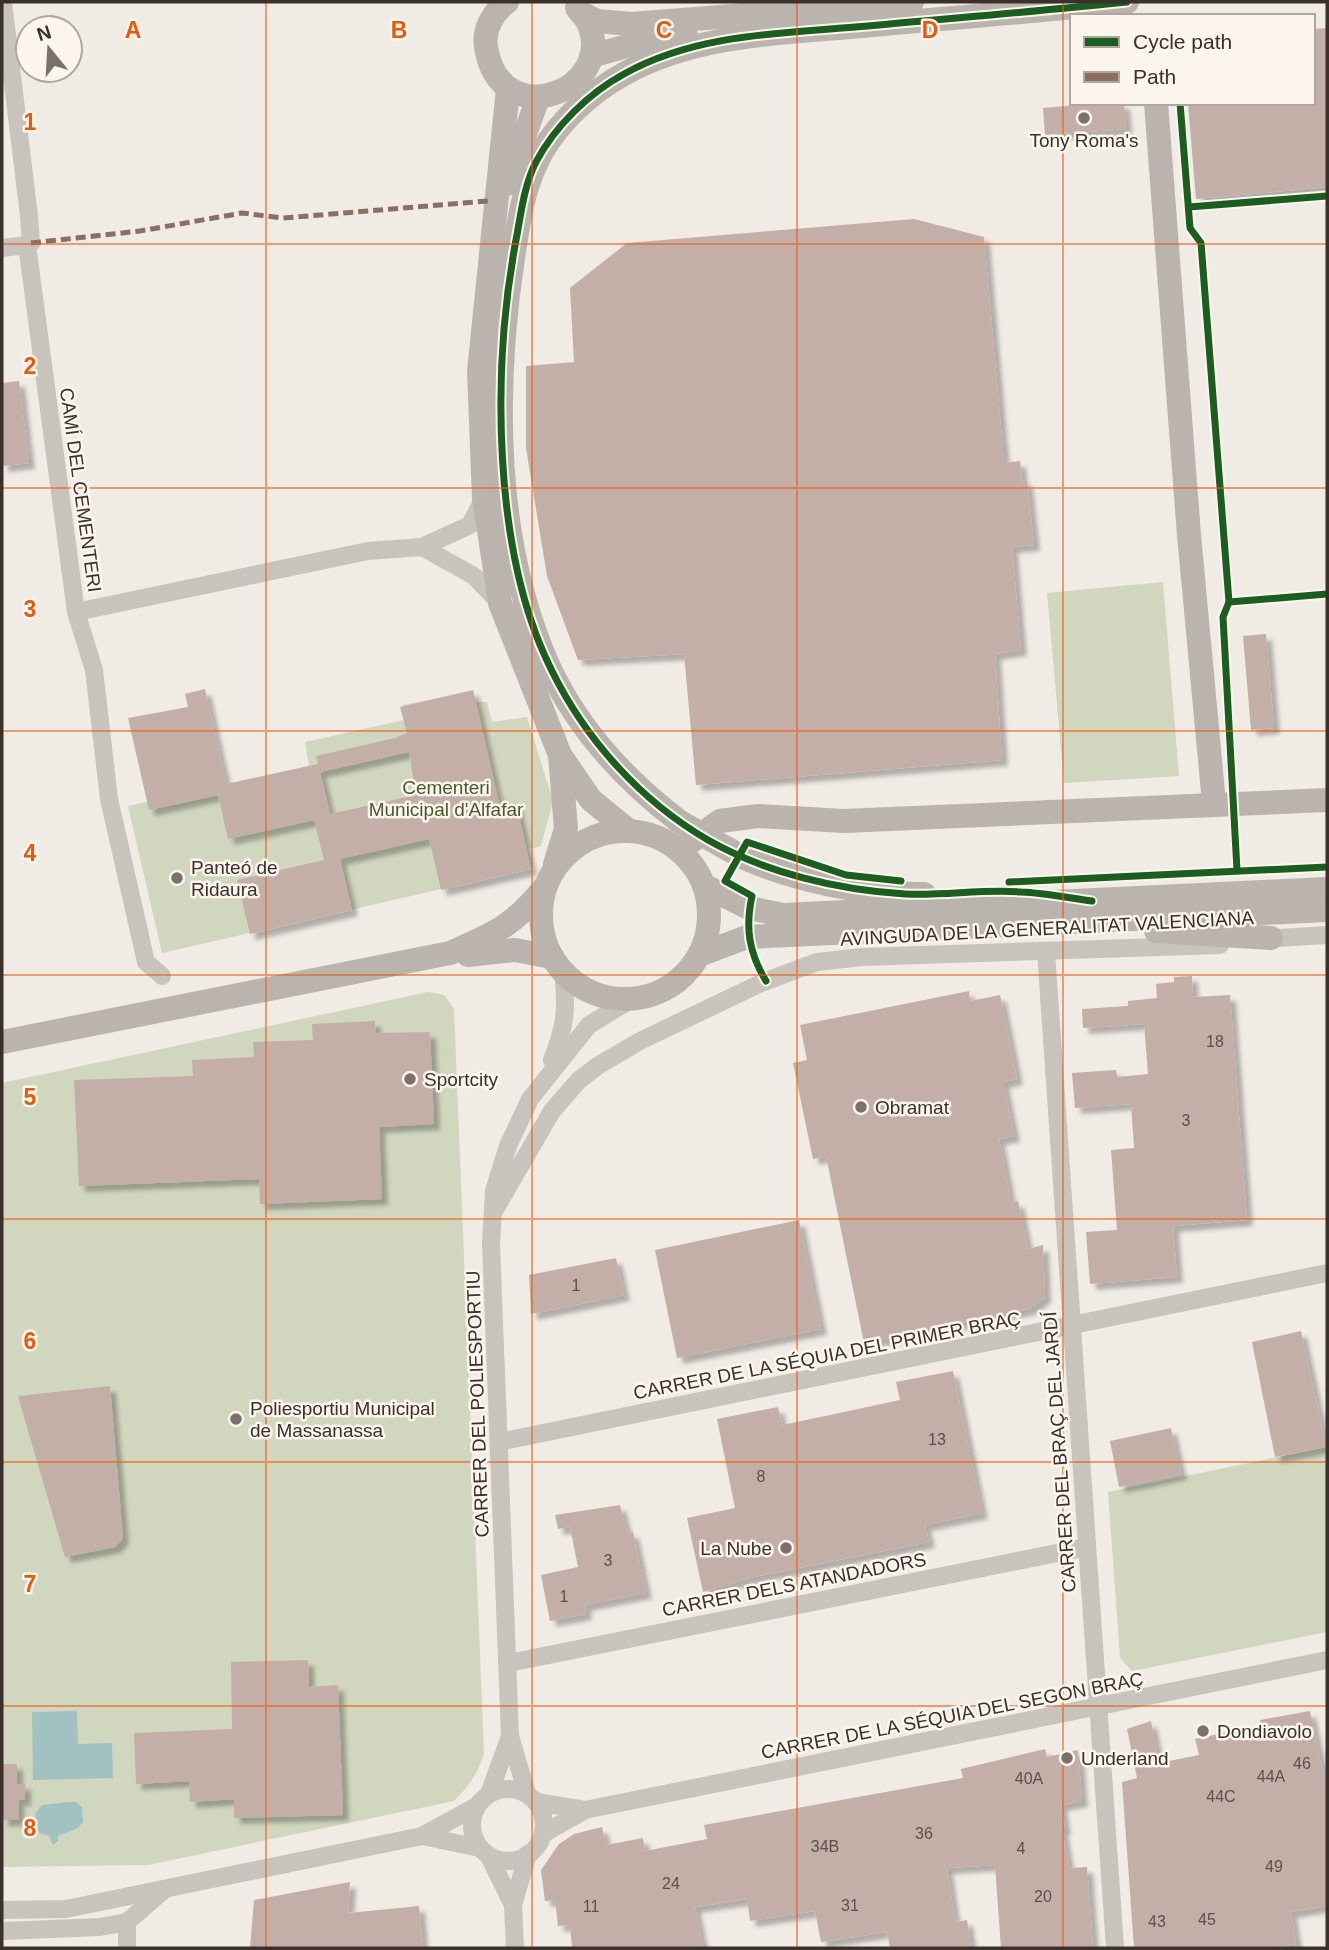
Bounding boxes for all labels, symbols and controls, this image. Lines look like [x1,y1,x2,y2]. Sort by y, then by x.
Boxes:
north arrow [14,14,84,84]
legend [1070,14,1315,105]
text: A [125,17,141,43]
text: B [391,17,407,43]
text: C [656,17,672,43]
text: D [922,17,938,43]
text: N [34,21,54,45]
text: Cycle path [1133,30,1232,53]
text: Path [1133,65,1176,88]
text: 1 [24,109,37,135]
marker: Tony Roma's [1076,110,1092,126]
place label: Tony Roma's [1029,130,1139,151]
text: 2 [24,353,36,379]
street label: CAMÍ DEL CEMENTERI [56,387,105,594]
text: 3 [24,596,36,622]
park label: Cementeri Municipal d'Alfafar [369,777,524,820]
text: 4 [24,840,37,866]
place label: Panteó de Ridaura [191,857,278,900]
marker: Panteó de Ridaura [169,870,185,886]
street label: AVINGUDA DE LA GENERALITAT VALENCIANA [840,907,1255,950]
house number: 18 [1206,1033,1224,1050]
place label: Sportcity [424,1069,498,1090]
marker: Sportcity [402,1071,418,1087]
text: 5 [24,1084,37,1110]
place label: Obramat [875,1097,950,1118]
marker: Obramat [853,1099,869,1115]
house number: 3 [1182,1112,1191,1129]
street label: CARRER DEL POLIESPORTIU [462,1270,493,1538]
house number: 1 [572,1277,581,1294]
street label: CARRER DE LA SÉQUIA DEL PRIMER BRAÇ [632,1308,1023,1403]
street label: CARRER DEL BRAÇ DEL JARDÍ [1039,1310,1080,1593]
text: 6 [24,1328,36,1354]
place label: Poliesportiu Municipal de Massanassa [250,1398,435,1441]
marker: Poliesportiu Municipal de Massanassa [228,1411,244,1427]
house number: 13 [928,1431,946,1448]
house number: 8 [757,1468,766,1485]
place label: La Nube [700,1538,772,1559]
marker: La Nube [778,1540,794,1556]
street label: CARRER DELS ATANDADORS [660,1549,928,1620]
house number: 3 [604,1552,613,1569]
text: 7 [24,1571,36,1597]
house number: 1 [560,1588,569,1605]
street label: CARRER DE LA SÉQUIA DEL SEGON BRAÇ [759,1668,1145,1763]
place label: Dondiavolo [1217,1721,1312,1742]
marker: Dondiavolo [1195,1723,1211,1739]
place label: Underland [1081,1748,1169,1769]
marker: Underland [1059,1750,1075,1766]
house number: 46 [1293,1755,1311,1772]
house number: 44A [1257,1768,1286,1785]
house number: 40A [1015,1770,1044,1787]
house number: 44C [1206,1788,1236,1805]
text: 8 [24,1815,37,1841]
house number: 36 [915,1825,933,1842]
house number: 34B [811,1838,839,1855]
house number: 4 [1017,1840,1026,1857]
house number: 49 [1265,1858,1283,1875]
house number: 24 [662,1875,680,1892]
house number: 20 [1034,1888,1052,1905]
house number: 31 [841,1897,859,1914]
house number: 11 [583,1898,599,1915]
house number: 45 [1198,1911,1216,1928]
house number: 43 [1148,1913,1166,1930]

